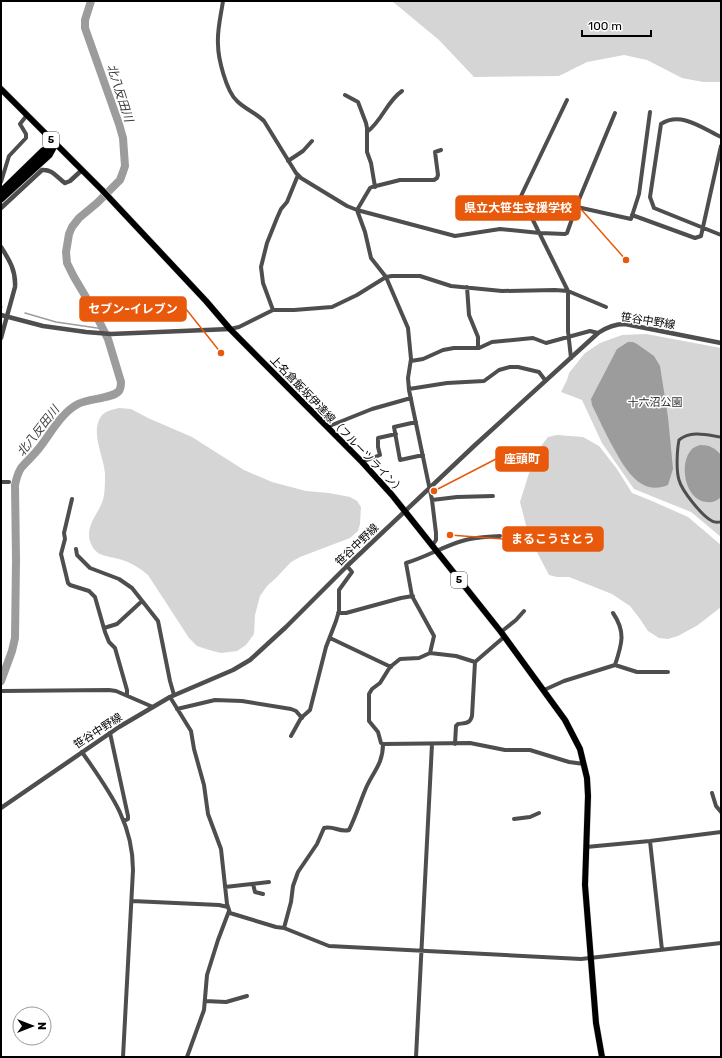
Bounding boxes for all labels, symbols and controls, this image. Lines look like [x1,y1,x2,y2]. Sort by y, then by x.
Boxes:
scale bar [582,12,651,38]
text: 100 m [588,19,622,33]
water label: 北八反田川 [104,62,137,126]
road number: 5 [43,132,59,148]
callout: 県立大笹生支援学校 [456,196,580,220]
text: 県立大笹生支援学校 [464,201,572,215]
callout: セブン-イレブン [80,297,186,321]
text: セブン-イレブン [88,302,178,316]
street label: 笹谷中野線 [620,310,676,332]
street label: 上名倉飯坂伊達線（フルーツライン） [267,353,407,497]
park label: 十六沼公園 [628,396,683,409]
water label: 北八反田川 [14,401,63,459]
callout: 座頭町 [496,447,548,471]
text: 座頭町 [504,452,540,466]
street label: 笹谷中野線 [333,521,381,569]
callout: まるこうさとう [503,527,603,551]
text: まるこうさとう [511,532,595,546]
road number: 5 [451,572,467,588]
street label: 笹谷中野線 [71,711,125,751]
north arrow [12,1006,52,1046]
text: N [35,1022,48,1030]

